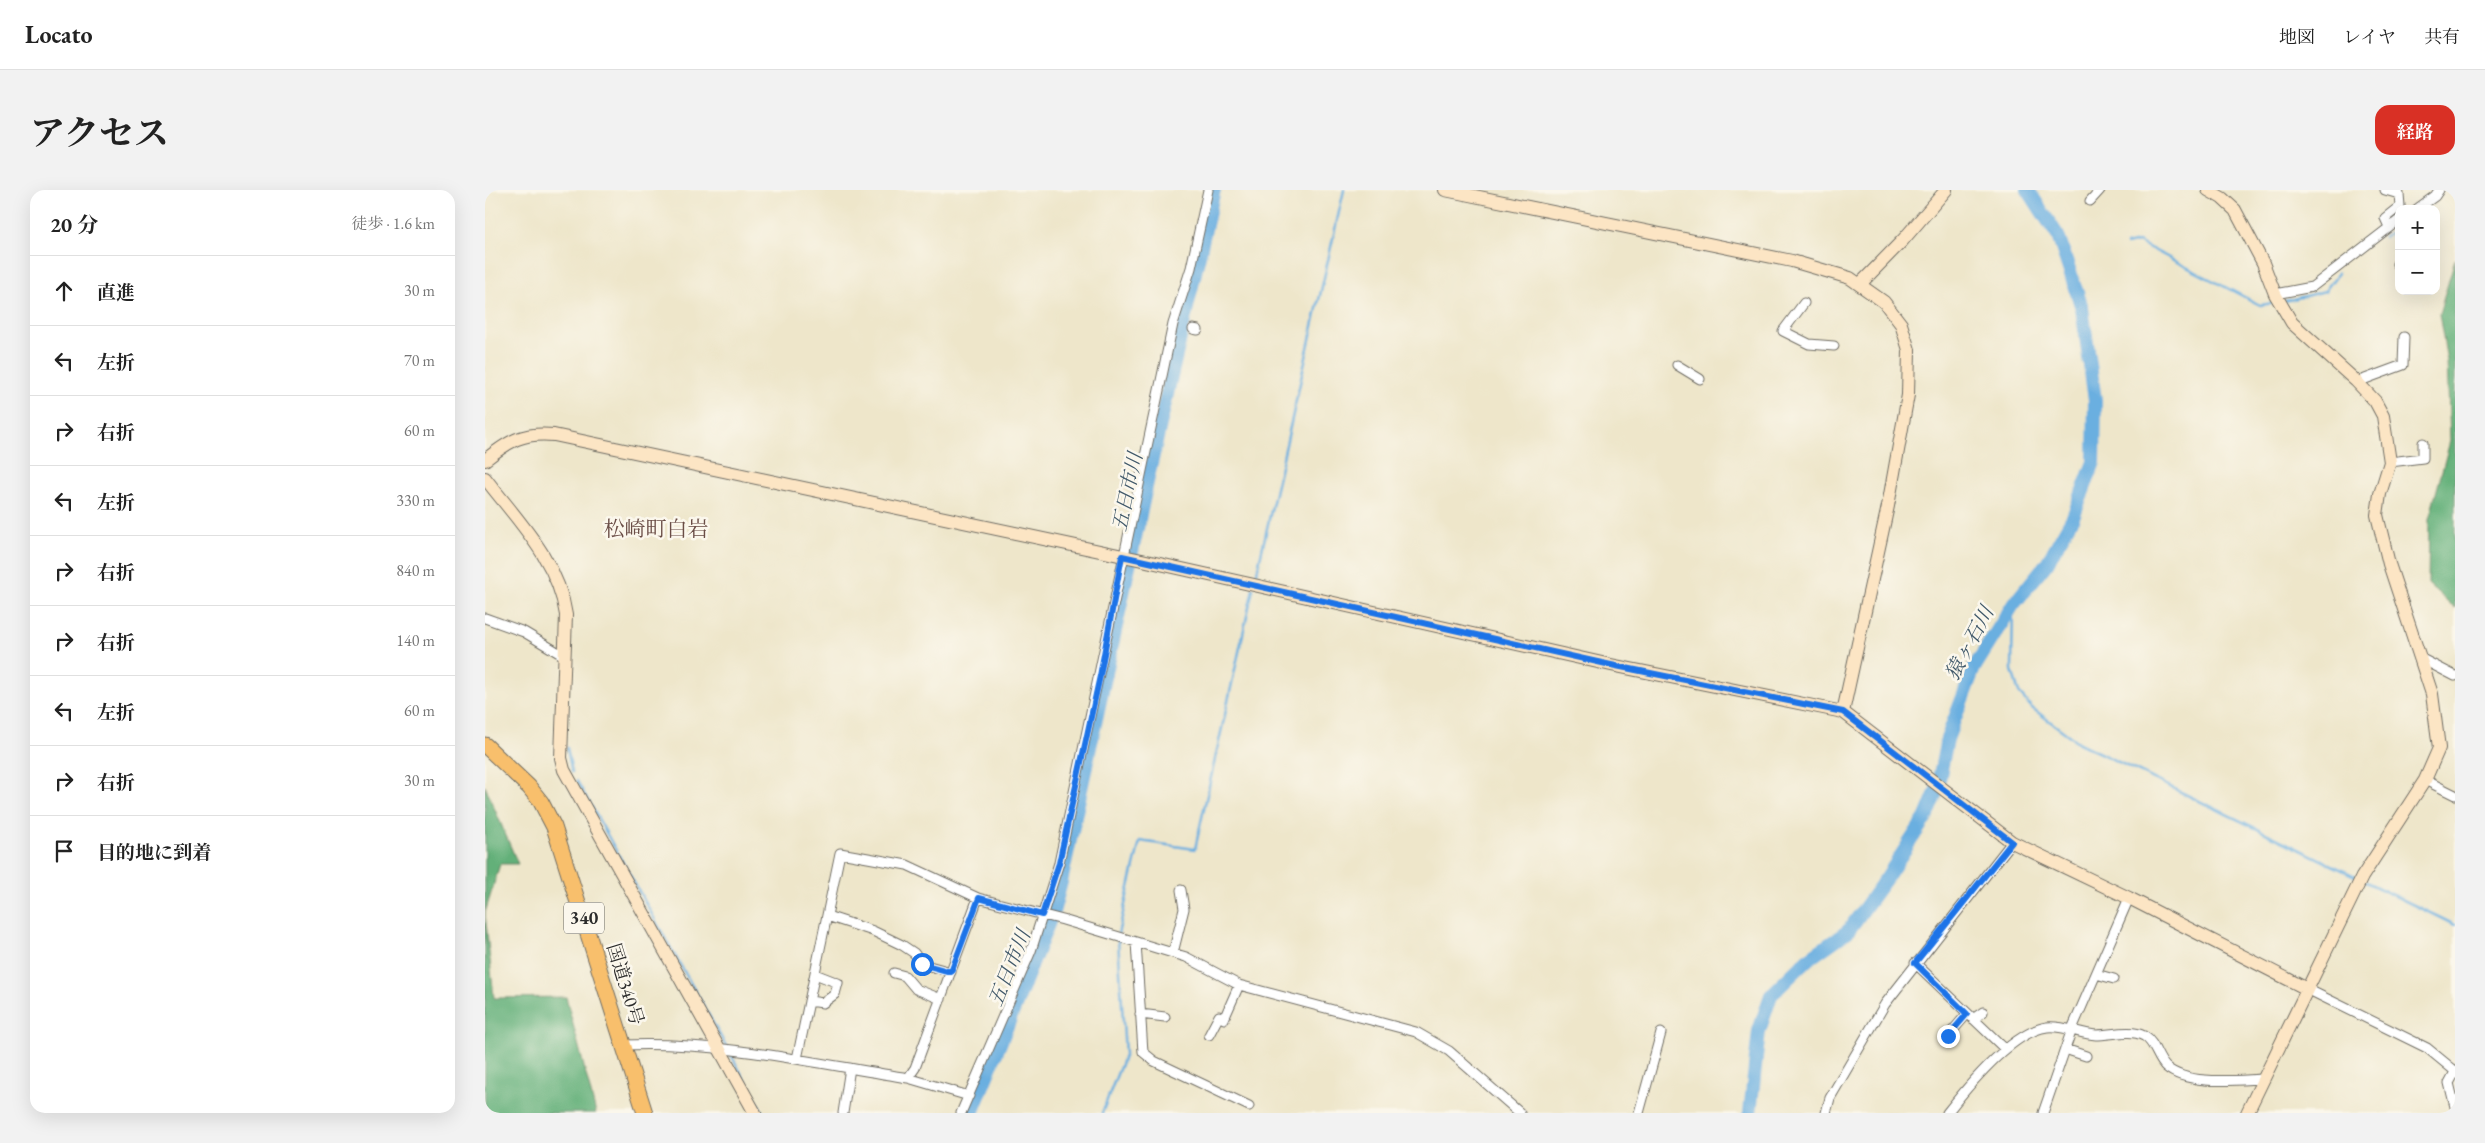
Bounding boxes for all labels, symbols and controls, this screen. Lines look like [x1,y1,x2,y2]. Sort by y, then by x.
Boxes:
text: Locato [25,19,93,50]
text: 地図 [2279,25,2315,48]
text: レイヤ [2343,25,2396,48]
text: 共有 [2424,25,2460,48]
button: 経路 [2375,105,2455,155]
text: アクセス [30,110,169,155]
map controls [2395,205,2440,295]
button: + [2395,205,2440,250]
text: 20 分 [50,211,98,238]
text: 徒歩 · 1.6 km [351,213,435,234]
button: − [2395,250,2440,295]
icon: ahead [50,277,78,305]
text: 直進 [97,280,135,305]
text: 30 m [404,280,435,301]
icon: left [50,347,78,375]
text: 左折 [97,350,135,375]
text: 70 m [404,350,435,371]
icon: right [50,417,78,445]
text: 右折 [97,420,135,445]
text: 60 m [404,420,435,441]
water label: 五日市川 [1106,448,1148,534]
icon: left [50,487,78,515]
text: 左折 [97,490,135,515]
text: 330 m [396,490,435,511]
district label: 松崎町白岩 [604,515,709,542]
icon: right [50,557,78,585]
text: 右折 [97,560,135,585]
text: 840 m [396,560,435,581]
water label: 猿ヶ石川 [1939,600,2000,684]
icon: right [50,627,78,655]
text: 右折 [97,630,135,655]
text: 140 m [396,630,435,651]
icon: left [50,697,78,725]
text: 左折 [97,700,135,725]
text: 60 m [404,700,435,721]
icon: right [50,767,78,795]
text: 右折 [97,770,135,795]
text: 30 m [404,770,435,791]
icon: arrive [50,837,78,865]
text: 目的地に到着 [97,840,211,865]
road number: 340 [564,902,604,934]
water label: 五日市川 [982,924,1037,1010]
street label: 国道340号 [601,940,650,1028]
route start [911,953,934,976]
route end [1937,1025,1960,1048]

